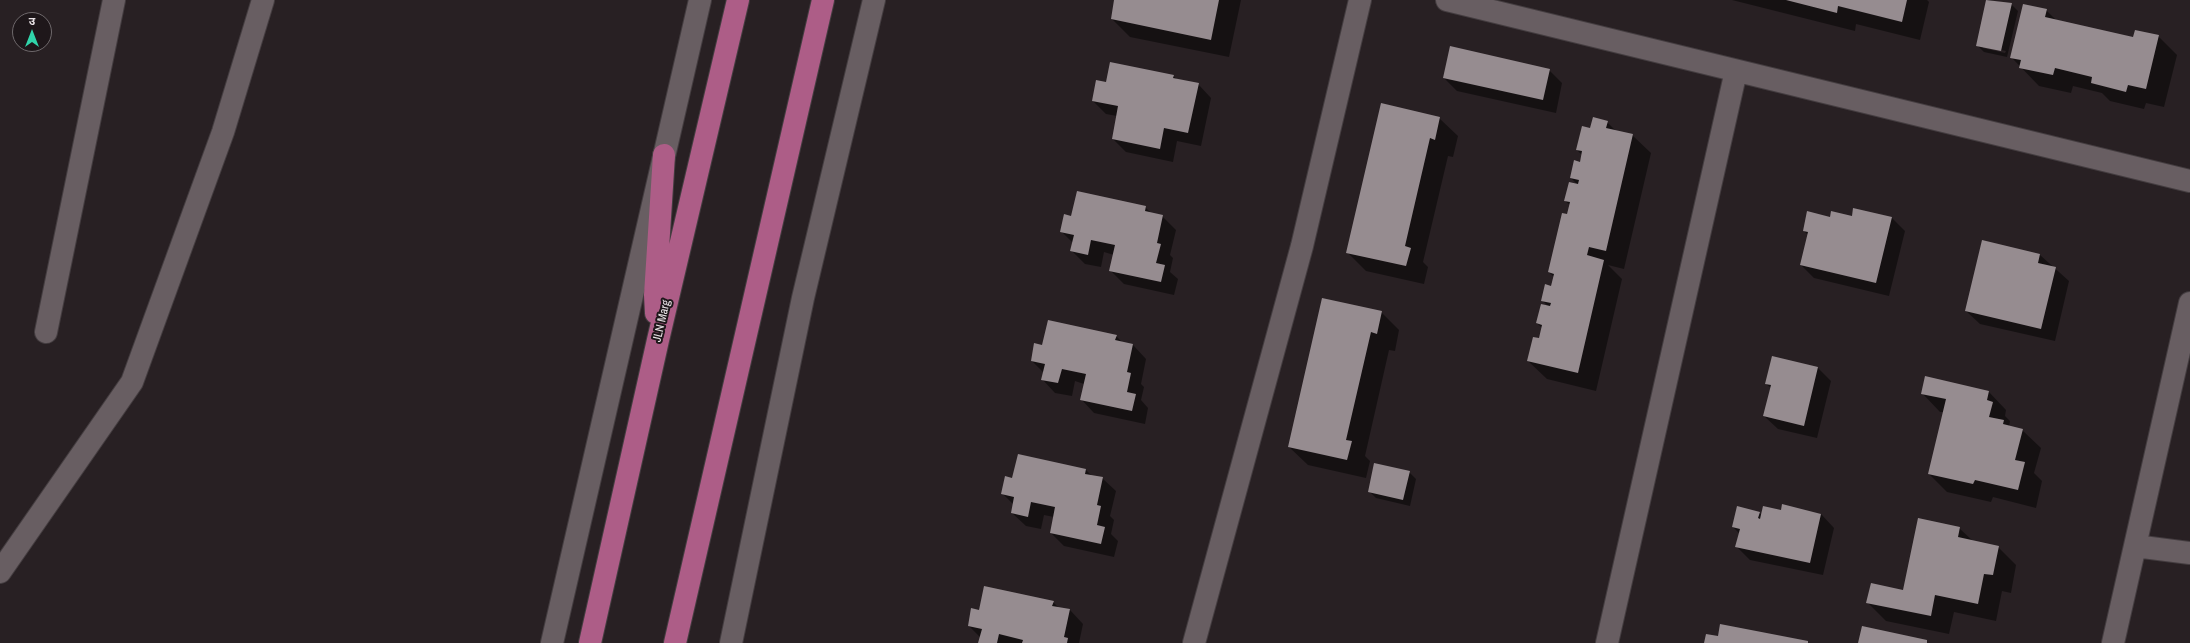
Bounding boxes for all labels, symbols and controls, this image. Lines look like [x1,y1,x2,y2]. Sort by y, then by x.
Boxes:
north arrow [12,12,52,52]
text: उ [29,14,35,28]
street label: JLN Marg [650,299,674,343]

